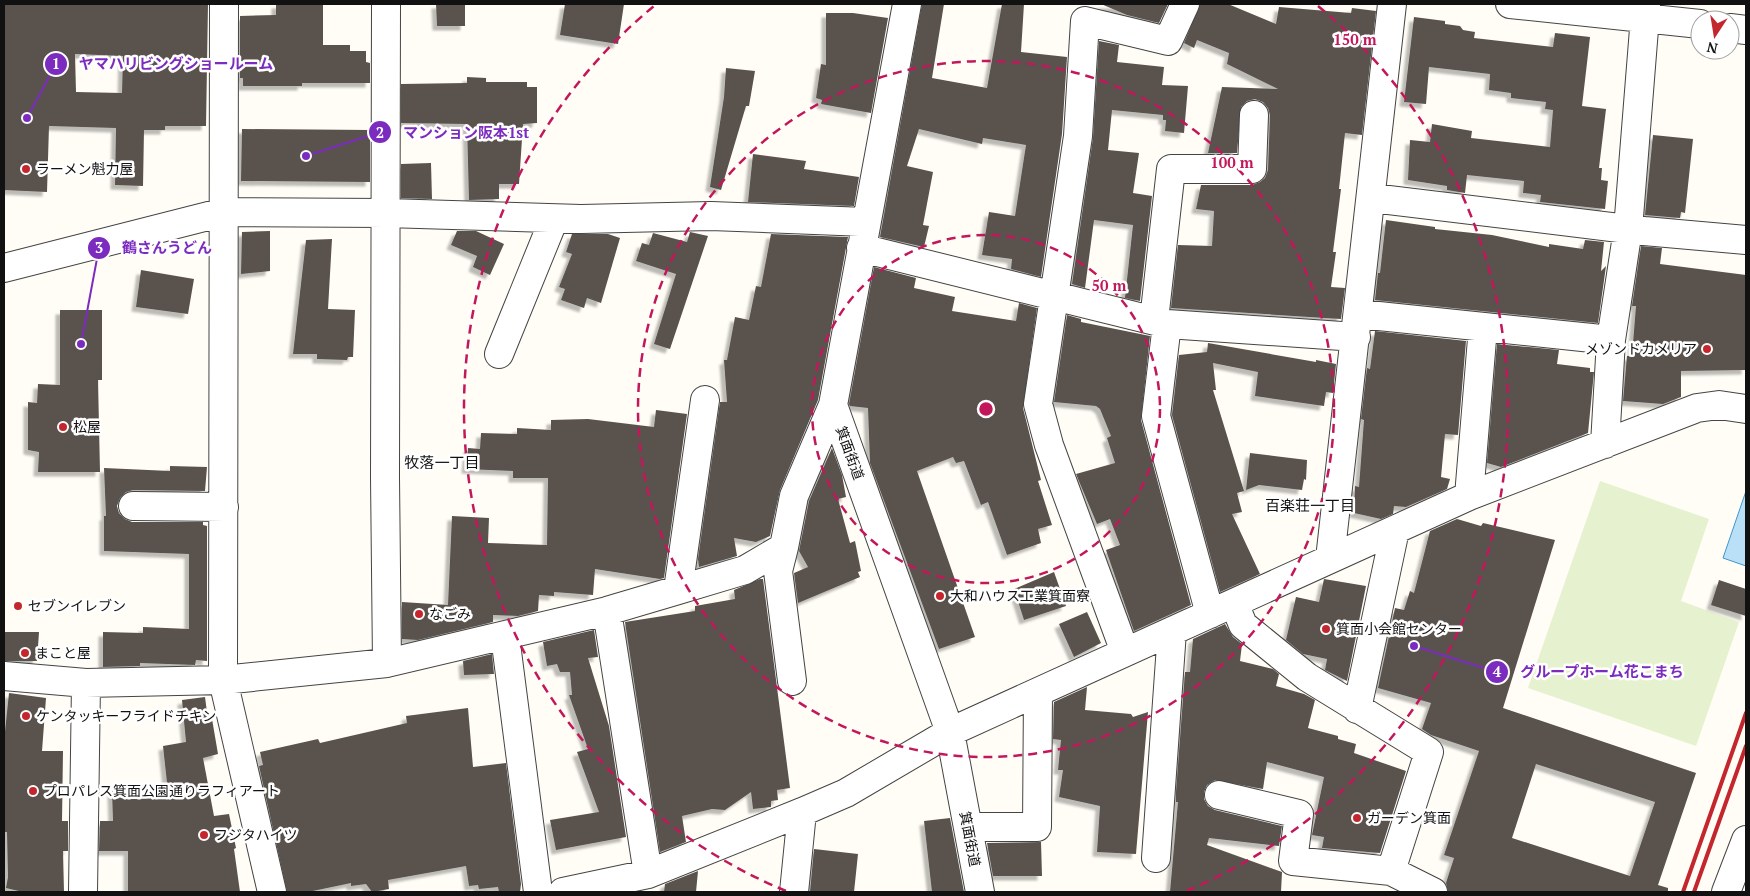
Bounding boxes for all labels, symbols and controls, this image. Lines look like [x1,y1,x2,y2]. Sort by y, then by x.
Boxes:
north arrow [1690,10,1740,60]
text: 150 m [1333,29,1377,49]
text: N [1705,38,1719,59]
callout: ヤマハリビングショールーム [44,49,284,79]
text: 1 [52,53,60,73]
text: ヤマハリビングショールーム [79,53,273,73]
callout: マンション阪本1st [367,117,539,147]
text: 2 [376,122,384,142]
text: マンション阪本1st [403,122,529,142]
text: 100 m [1210,152,1254,172]
place label: ラーメン魁力屋 [36,159,133,178]
marker: ラーメン魁力屋 [20,163,32,175]
callout: 鶴さんうどん [87,233,222,263]
text: 3 [95,237,103,257]
text: 鶴さんうどん [122,237,212,257]
text: 50 m [1092,275,1127,295]
place label: メゾンドカメリア [1585,339,1697,358]
marker: メゾンドカメリア [1701,343,1713,355]
centre of rings [977,400,995,418]
place label: 松屋 [73,417,101,436]
marker: 松屋 [57,421,69,433]
street label: 箕面街道 [832,423,869,482]
district label: 牧落一丁目 [404,452,480,472]
district label: 百楽荘一丁目 [1265,495,1355,515]
place label: 大和ハウス工業箕面寮 [950,586,1090,605]
marker: 大和ハウス工業箕面寮 [934,590,946,602]
place label: セブンイレブン [28,596,126,615]
marker: セブンイレブン [12,600,24,612]
place label: なごみ [429,604,471,623]
marker: なごみ [413,608,425,620]
place label: 箕面小会館センター [1336,619,1462,638]
marker: 箕面小会館センター [1320,623,1332,635]
place label: まこと屋 [35,643,91,662]
marker: まこと屋 [19,647,31,659]
callout: グループホーム花こまち [1485,657,1695,687]
text: 4 [1493,661,1502,681]
text: グループホーム花こまち [1520,661,1684,681]
place label: ケンタッキーフライドチキン [36,706,216,725]
marker: ケンタッキーフライドチキン [20,710,32,722]
place label: プロパレス箕面公園通りラフィアート [43,781,280,800]
marker: プロパレス箕面公園通りラフィアート [27,785,39,797]
place label: ガーデン箕面 [1367,808,1451,827]
street label: 箕面街道 [956,810,985,868]
marker: ガーデン箕面 [1351,812,1363,824]
place label: フジタハイツ [214,825,297,844]
marker: フジタハイツ [198,829,210,841]

